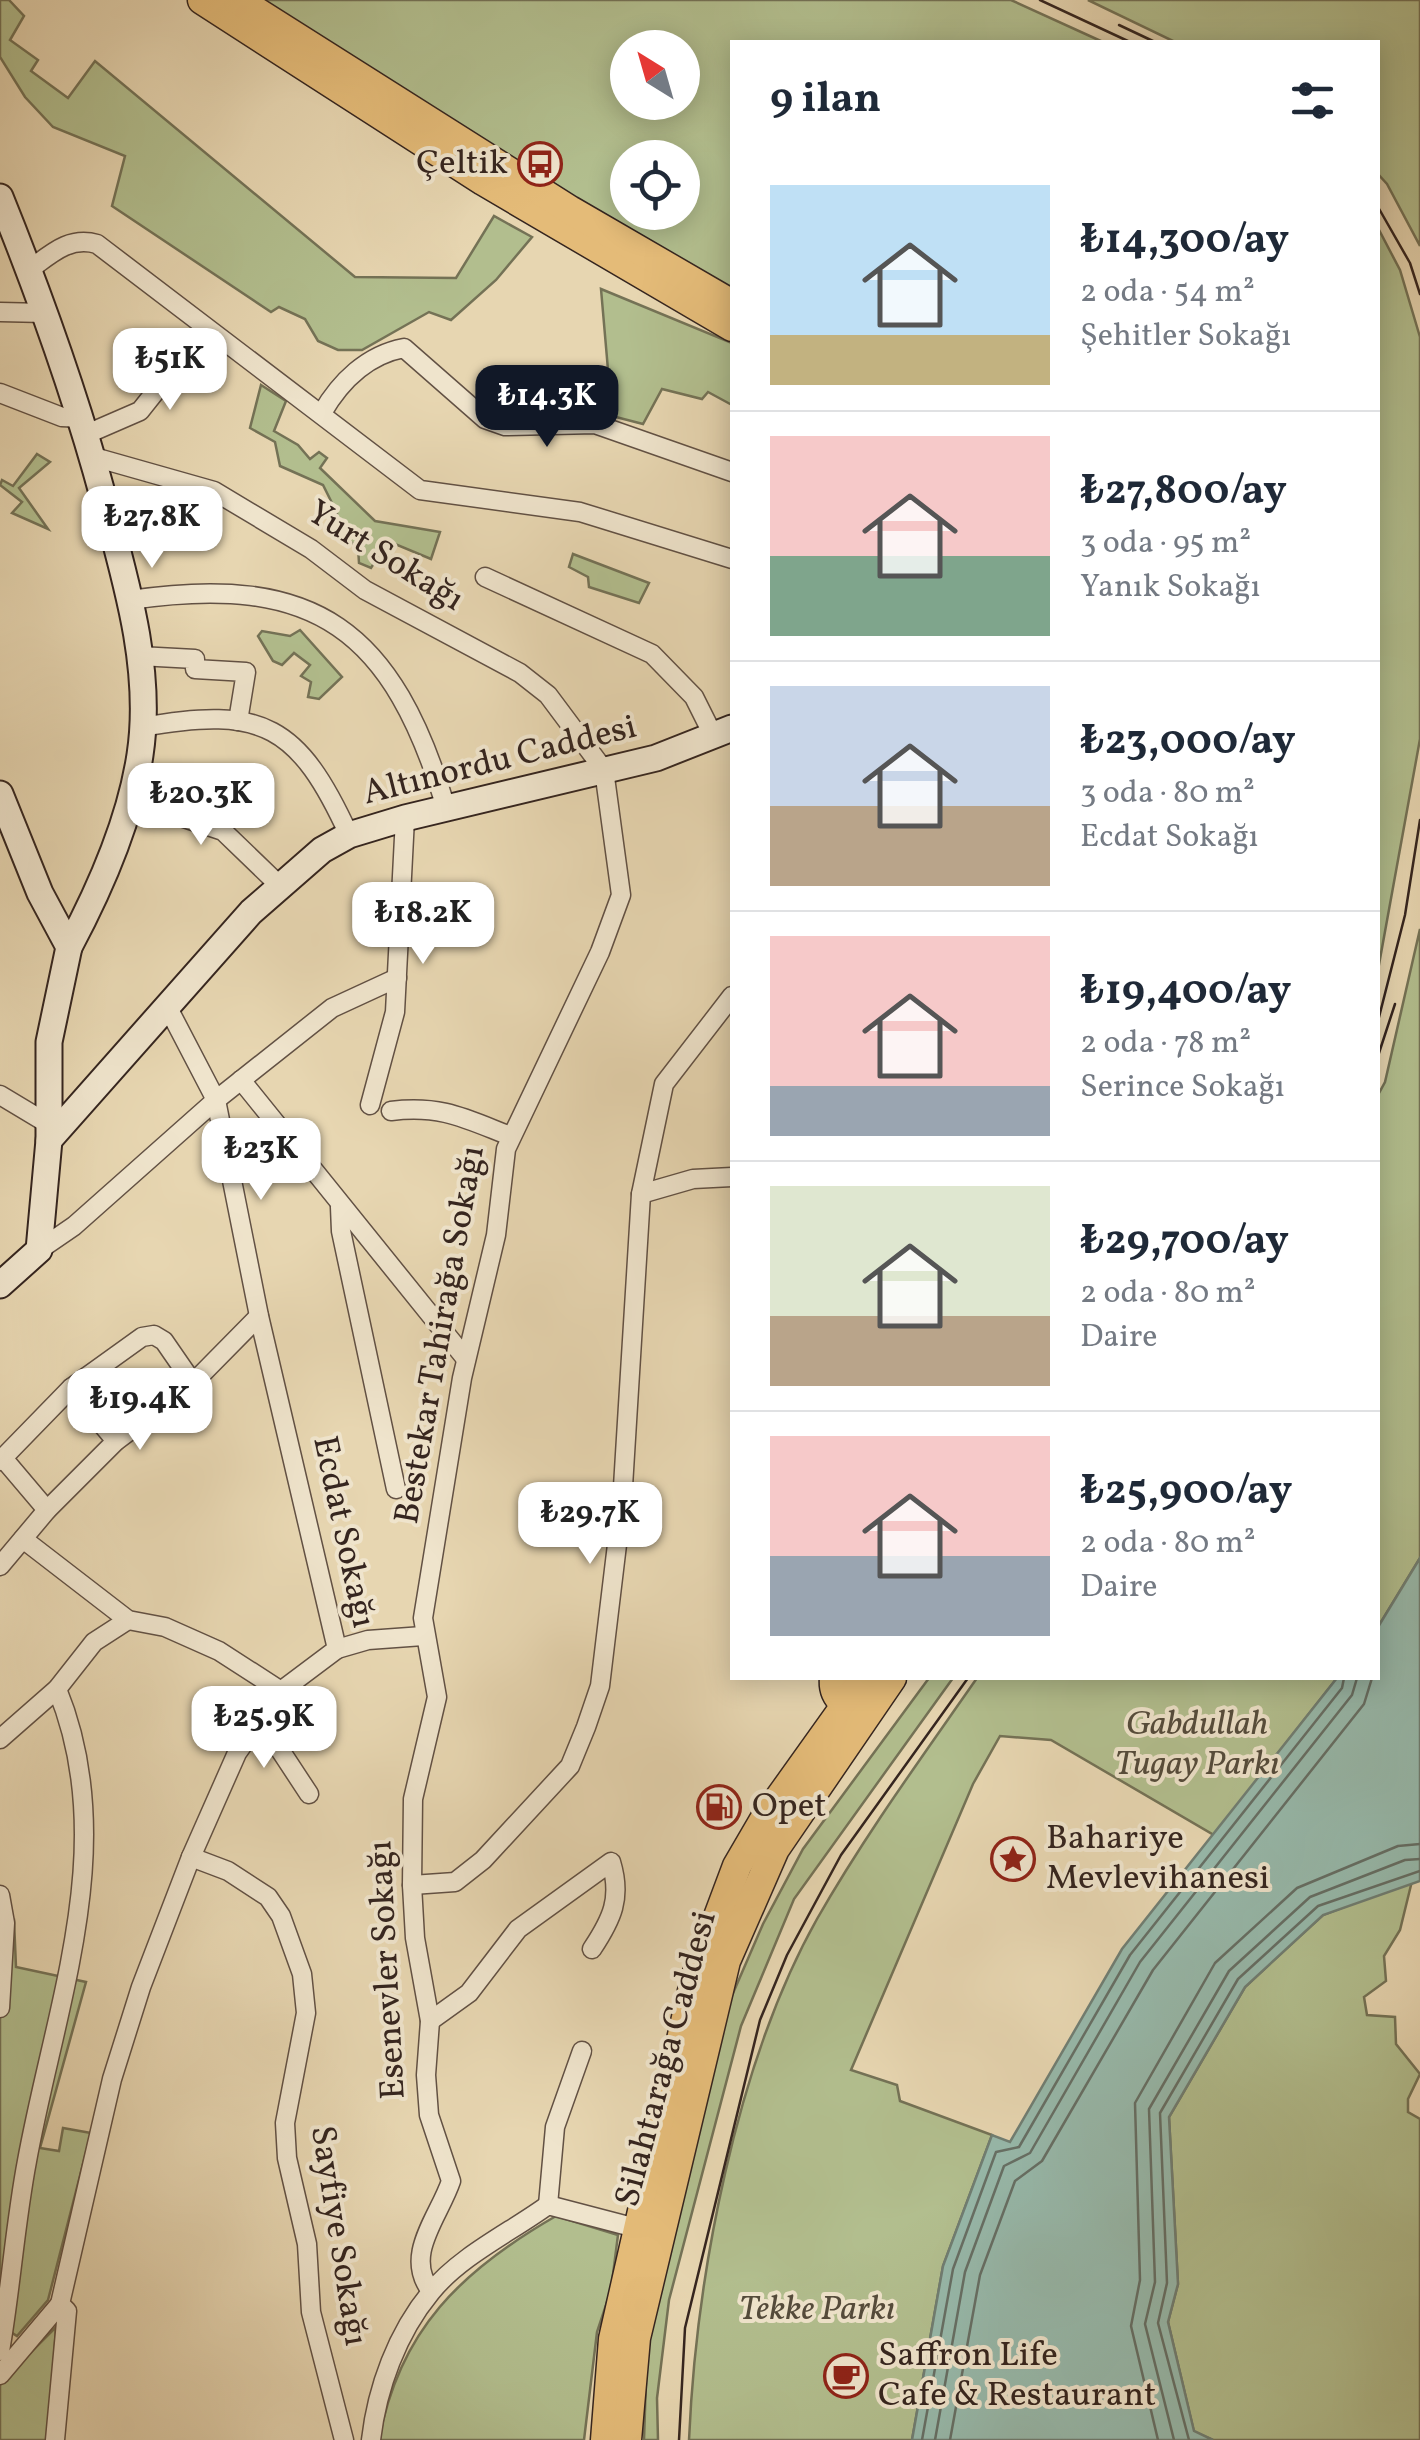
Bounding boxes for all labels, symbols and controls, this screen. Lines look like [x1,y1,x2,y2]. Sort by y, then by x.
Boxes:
north arrow [610,30,700,120]
map controls [610,30,700,230]
text: 9 ilan [770,71,881,130]
icon: filters [1285,73,1340,128]
place label: Çeltik [416,140,508,188]
button: locate [610,140,700,230]
bus stop icon: Çeltik [517,141,563,187]
text: ₺14,300/ay [1080,212,1289,271]
icon: home [850,225,970,345]
text: 2 oda · 54 m² [1080,271,1255,315]
text: Şehitler Sokağı [1080,315,1291,359]
pin: ₺51K [111,328,229,413]
text: ₺51K [135,338,205,382]
pin: ₺14.3K [466,365,628,450]
text: ₺14.3K [497,375,597,419]
text: ₺27,800/ay [1080,463,1287,522]
icon: home [850,476,970,596]
pin: ₺27.8K [71,486,233,571]
street label: Yurt Sokağı [297,490,473,624]
text: ₺27.8K [104,496,201,540]
text: 3 oda · 95 m² [1080,522,1251,566]
text: Yanık Sokağı [1080,566,1260,610]
street label: Altınordu Caddesi [358,704,642,818]
text: ₺23,000/ay [1080,713,1296,772]
icon: home [850,726,970,846]
pin: ₺20.3K [120,763,282,848]
text: 3 oda · 80 m² [1080,772,1255,816]
text: ₺20.3K [149,773,253,817]
text: Ecdat Sokağı [1080,816,1258,860]
pin: ₺18.2K [342,882,504,967]
text: ₺18.2K [374,892,472,936]
text: ₺19,400/ay [1080,963,1291,1022]
icon: home [850,976,970,1096]
text: 2 oda · 78 m² [1080,1022,1251,1066]
text: Serince Sokağı [1080,1066,1285,1110]
pin: ₺23K [202,1118,320,1203]
text: ₺23K [224,1128,298,1172]
street label: Bestekar Tahirağa Sokağı [384,1142,498,1528]
text: ₺29,700/ay [1080,1213,1289,1272]
icon: home [850,1226,970,1346]
text: 2 oda · 80 m² [1080,1272,1256,1316]
text: Daire [1080,1316,1158,1360]
pin: ₺19.4K [59,1368,221,1453]
text: ₺19.4K [89,1378,191,1422]
street label: Ecdat Sokağı [299,1432,387,1632]
text: ₺25,900/ay [1080,1463,1292,1522]
icon: home [850,1476,970,1596]
pin: ₺29.7K [509,1482,671,1567]
text: ₺29.7K [540,1492,640,1536]
text: 2 oda · 80 m² [1080,1522,1256,1566]
text: Daire [1080,1566,1158,1610]
pin: ₺25.9K [183,1686,345,1771]
text: ₺25.9K [214,1696,314,1740]
park label: Gabdullah Tugay Parkı [1115,1701,1279,1789]
place label: Opet [752,1783,827,1831]
fuel station icon: Opet [696,1784,742,1830]
place label: Bahariye Mevlevihanesi [1046,1815,1270,1903]
place icon: Bahariye Mevlevihanesi [990,1836,1036,1882]
street label: Esenevler Sokağı [357,1839,419,2101]
street label: Silahtarağa Caddesi [604,1906,730,2212]
street label: Sayfiye Sokağı [297,2122,379,2350]
park label: Tekke Parkı [739,2286,895,2334]
place label: Saffron Life Cafe & Restaurant [878,2332,1156,2420]
cafe icon: Saffron Life Cafe & Restaurant [823,2353,869,2399]

